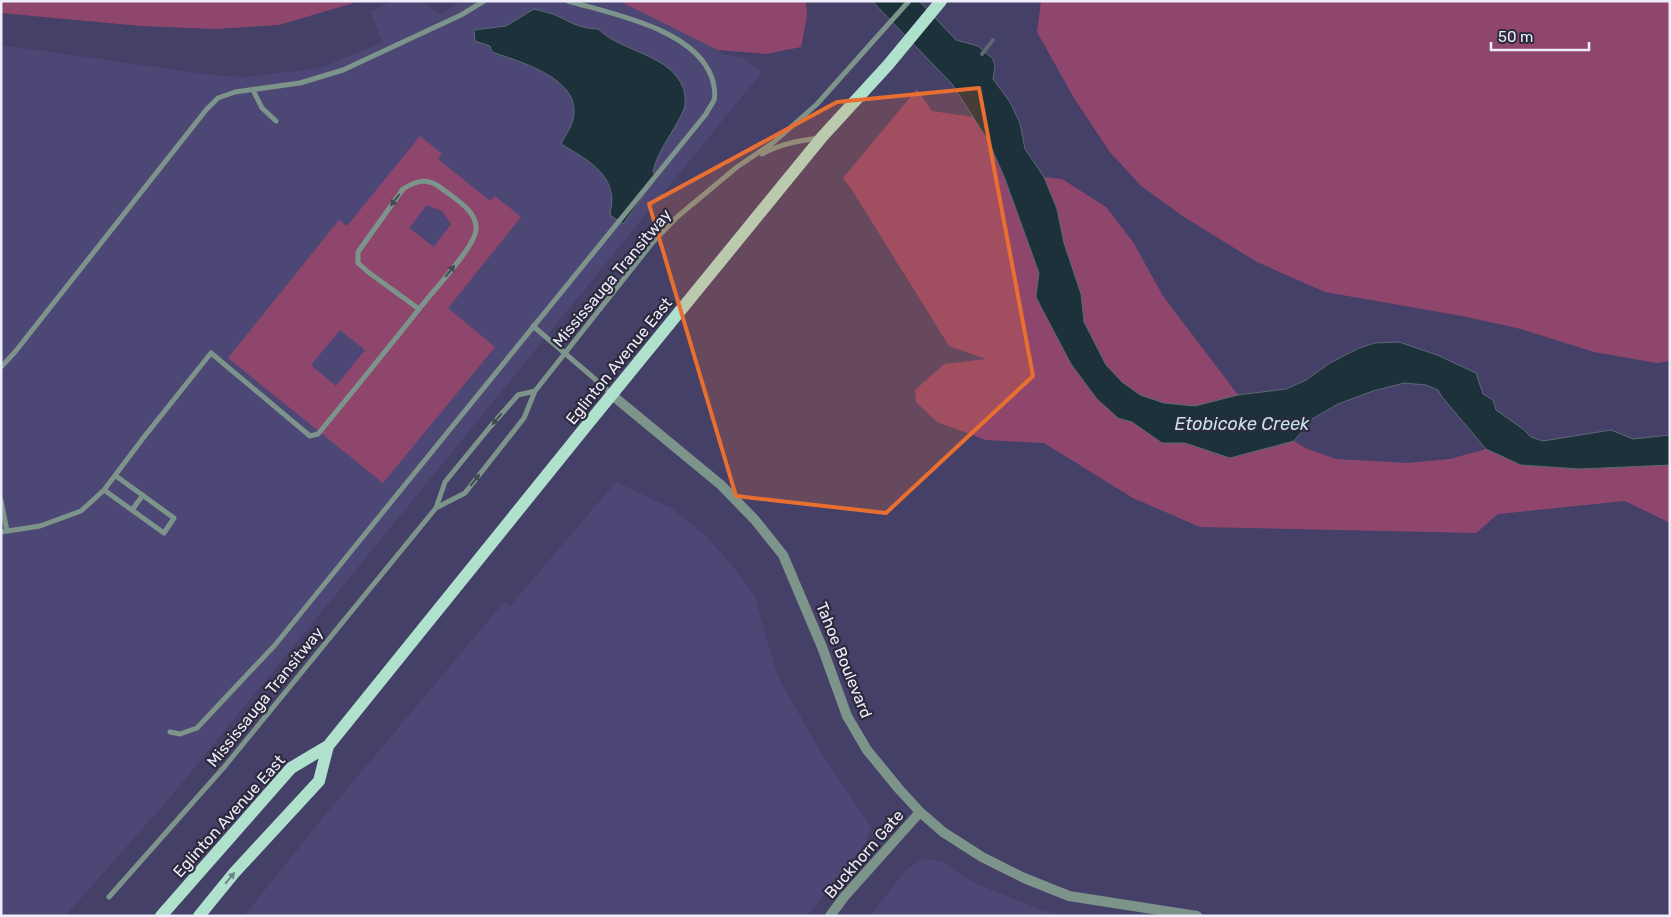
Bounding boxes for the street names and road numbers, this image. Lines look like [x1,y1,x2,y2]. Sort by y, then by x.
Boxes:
street label: Mississauga Transitway [549,205,675,351]
street label: Eglinton Avenue East [562,294,676,428]
street label: Tahoe Boulevard [812,599,876,721]
street label: Mississauga Transitway [203,623,327,771]
street label: Eglinton Avenue East [169,751,289,881]
street label: Buckhorn Gate [820,806,908,902]

